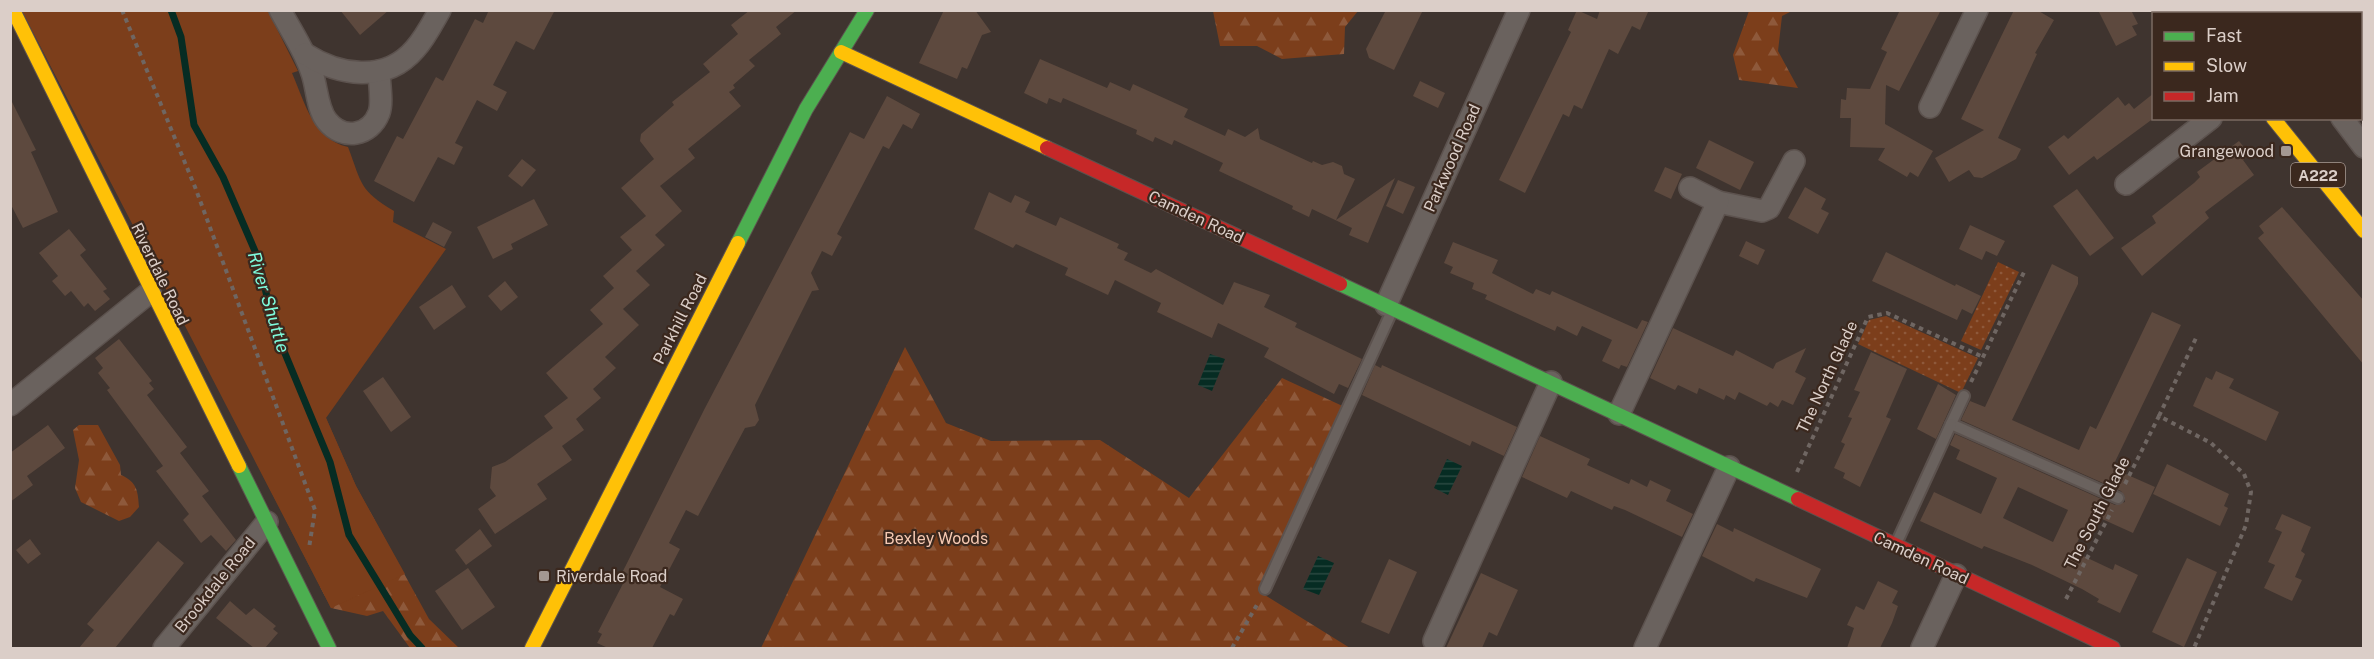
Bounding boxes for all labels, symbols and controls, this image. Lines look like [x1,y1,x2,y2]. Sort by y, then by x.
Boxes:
legend [2152,12,2362,120]
text: Fast [2206,25,2242,46]
text: Slow [2206,55,2247,76]
text: Jam [2206,85,2239,106]
street label: Parkwood Road [1420,101,1484,215]
place label: Grangewood [2180,142,2274,161]
marker: Grangewood [2279,144,2293,158]
road number: A222 [2291,163,2345,187]
street label: Camden Road [1145,187,1247,247]
street label: Riverdale Road [127,220,193,328]
water label: River Shuttle [244,249,294,355]
street label: Parkhill Road [649,271,711,367]
street label: The North Glade [1793,318,1861,436]
street label: The South Glade [2060,453,2134,573]
street label: Camden Road [1870,528,1972,588]
park label: Bexley Woods [884,529,988,548]
street label: Brookdale Road [171,534,259,636]
place label: Riverdale Road [556,567,667,586]
marker: Riverdale Road [537,569,551,583]

